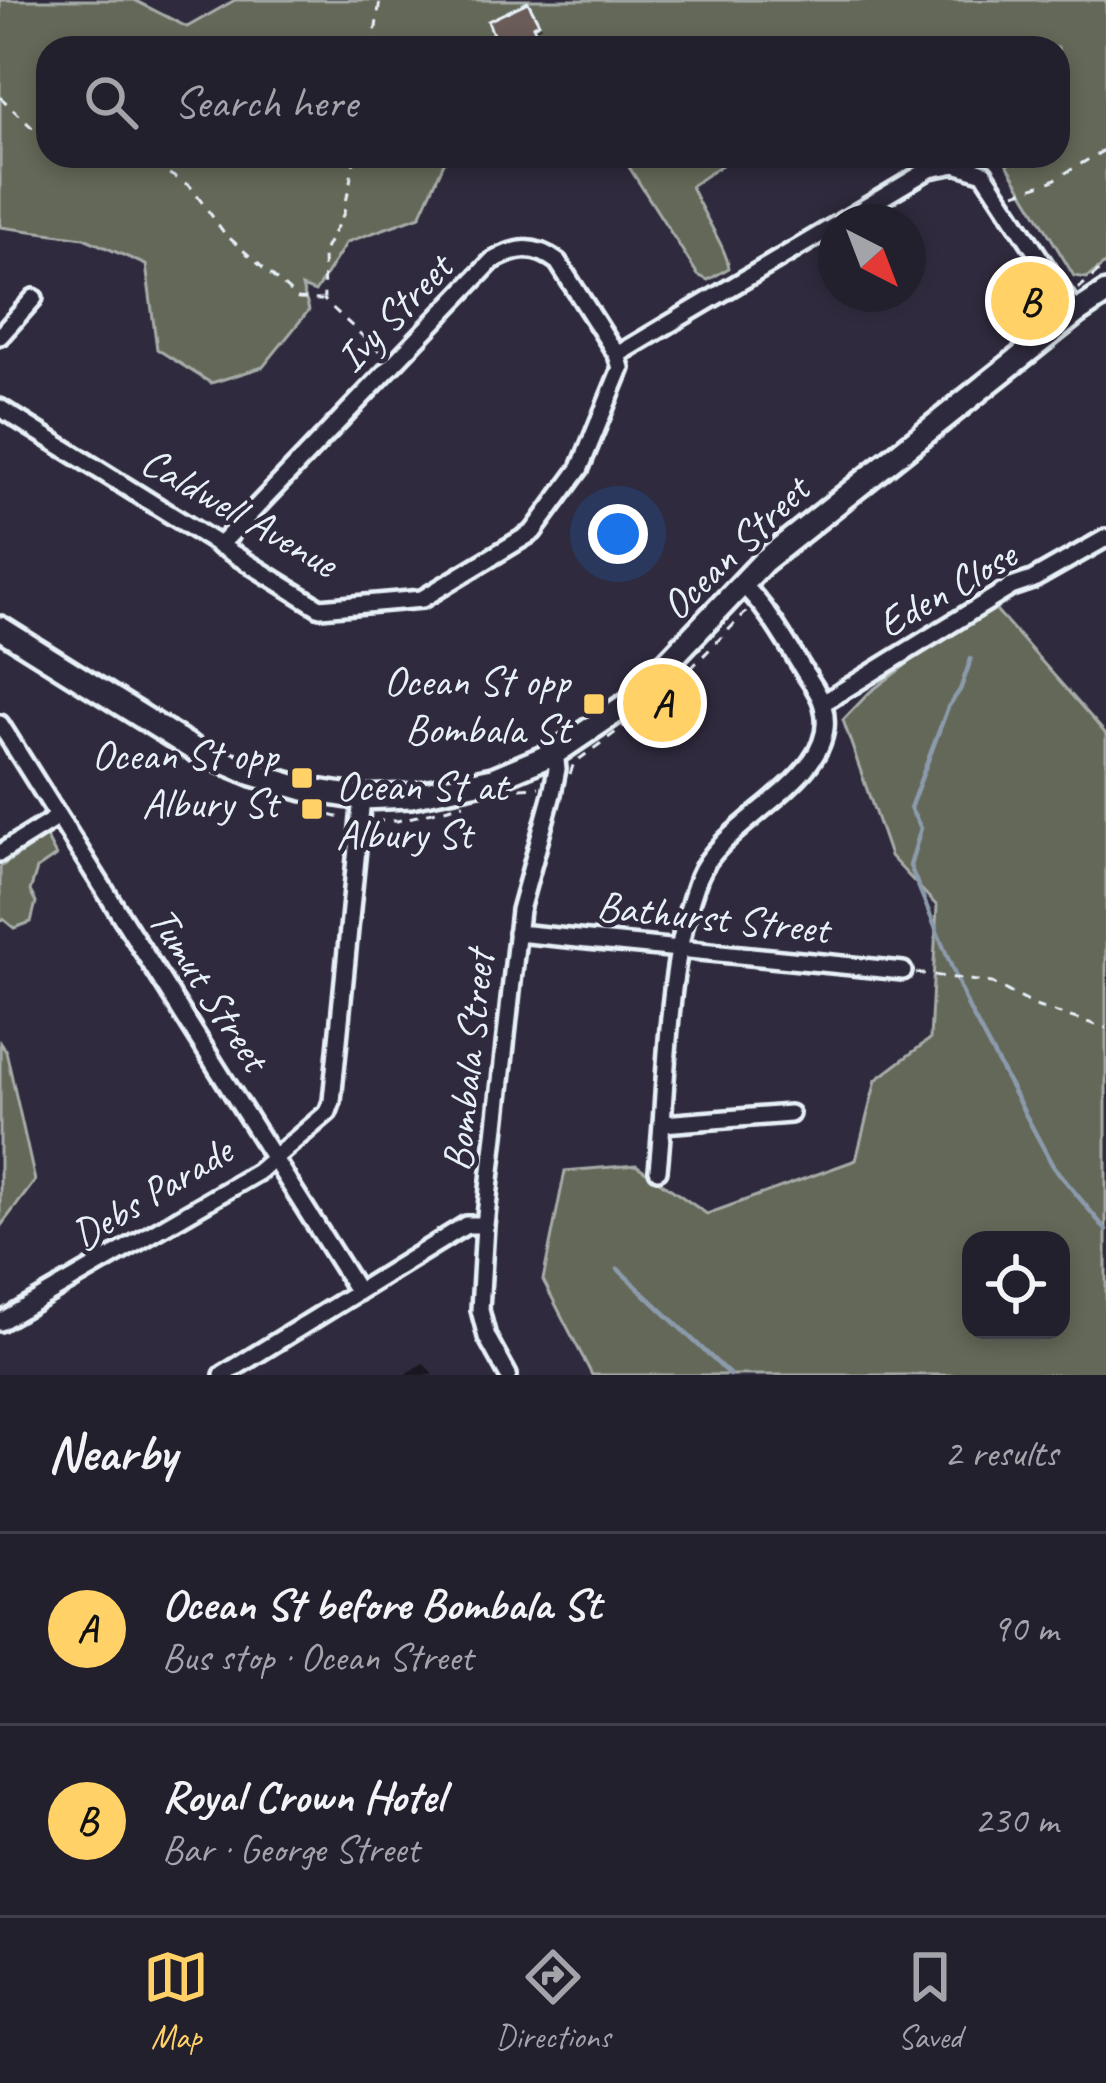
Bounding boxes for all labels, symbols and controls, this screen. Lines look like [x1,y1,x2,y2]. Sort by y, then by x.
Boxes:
search box [36,36,1070,168]
icon: search [78,69,144,135]
text: Search here [174,74,357,131]
north arrow [818,204,926,312]
street label: Ivy Street [325,240,466,384]
pin: B [991,256,1069,346]
street label: Caldwell Avenue [132,435,349,591]
street label: Ocean Street [650,462,823,632]
your location [588,504,648,564]
street label: Eden Close [868,527,1027,650]
place label: Ocean St opp Bombala St [384,655,574,756]
pin: A [623,658,701,748]
marker: Ocean St opp Bombala St [581,691,607,717]
place label: Ocean St opp Albury St [92,729,282,830]
place label: Ocean St at Albury St [336,760,511,861]
marker: Ocean St opp Albury St [289,765,315,791]
marker: Ocean St at Albury St [299,796,325,822]
street label: Bathurst Street [594,879,835,956]
street label: Tumut Street [136,897,284,1084]
street label: Bombala Street [431,943,507,1174]
street label: Debs Parade [62,1123,244,1262]
map controls [962,1231,1070,1339]
button: locate [962,1231,1070,1339]
text: Nearby [48,1421,176,1485]
text: 2 results [944,1429,1058,1478]
text: Ocean St before Bombala St [162,1576,601,1633]
text: A [77,1604,97,1653]
text: 90 m [992,1604,1058,1653]
text: Bus stop · Ocean Street [162,1633,473,1682]
text: Royal Crown Hotel [162,1768,444,1825]
text: B [77,1796,97,1845]
text: 230 m [974,1796,1058,1845]
text: Bar · George Street [162,1825,419,1874]
tab: Map [143,1944,209,2058]
tab: Directions [496,1944,610,2058]
tab: Saved [897,1944,963,2058]

